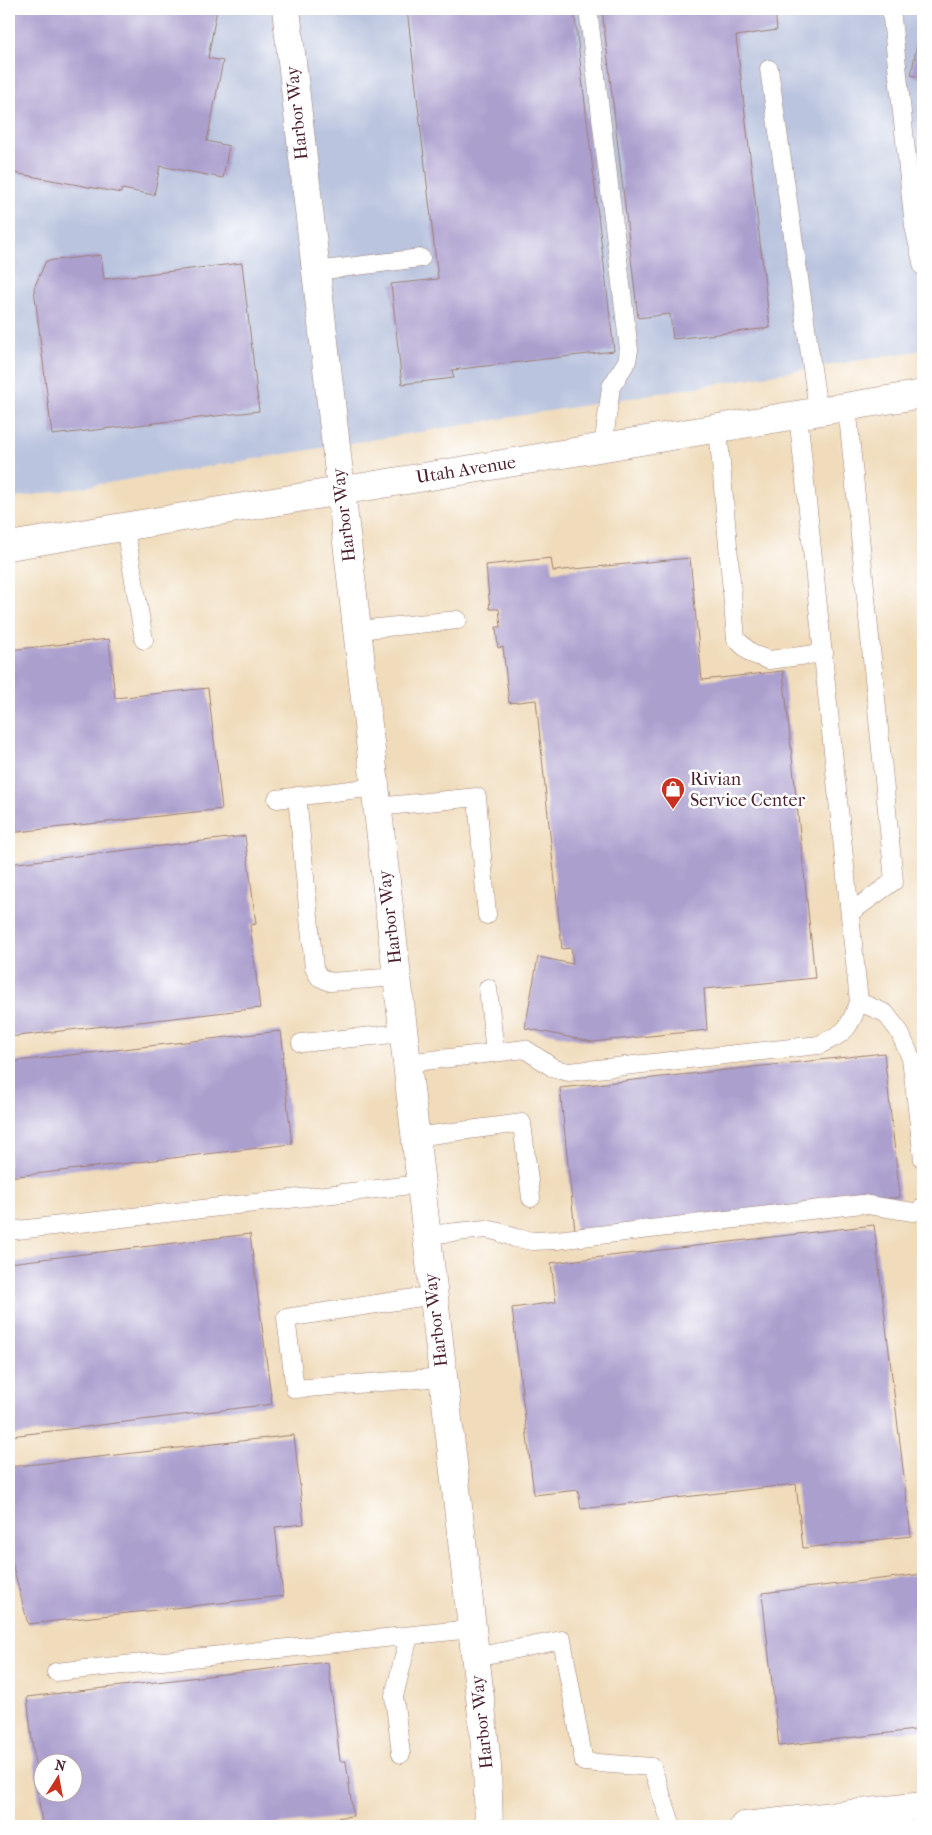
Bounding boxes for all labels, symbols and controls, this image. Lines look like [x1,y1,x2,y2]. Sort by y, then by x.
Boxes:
street label: Harbor Way [281,64,312,161]
street label: Utah Avenue [415,452,518,488]
street label: Harbor Way [328,466,360,563]
place label: Rivian Service Center [690,769,805,811]
shop icon: Rivian Service Center [660,776,686,810]
street label: Harbor Way [374,868,406,965]
street label: Harbor Way [420,1271,452,1368]
street label: Harbor Way [466,1673,497,1770]
north arrow [32,1752,82,1802]
text: N [54,1756,68,1775]

